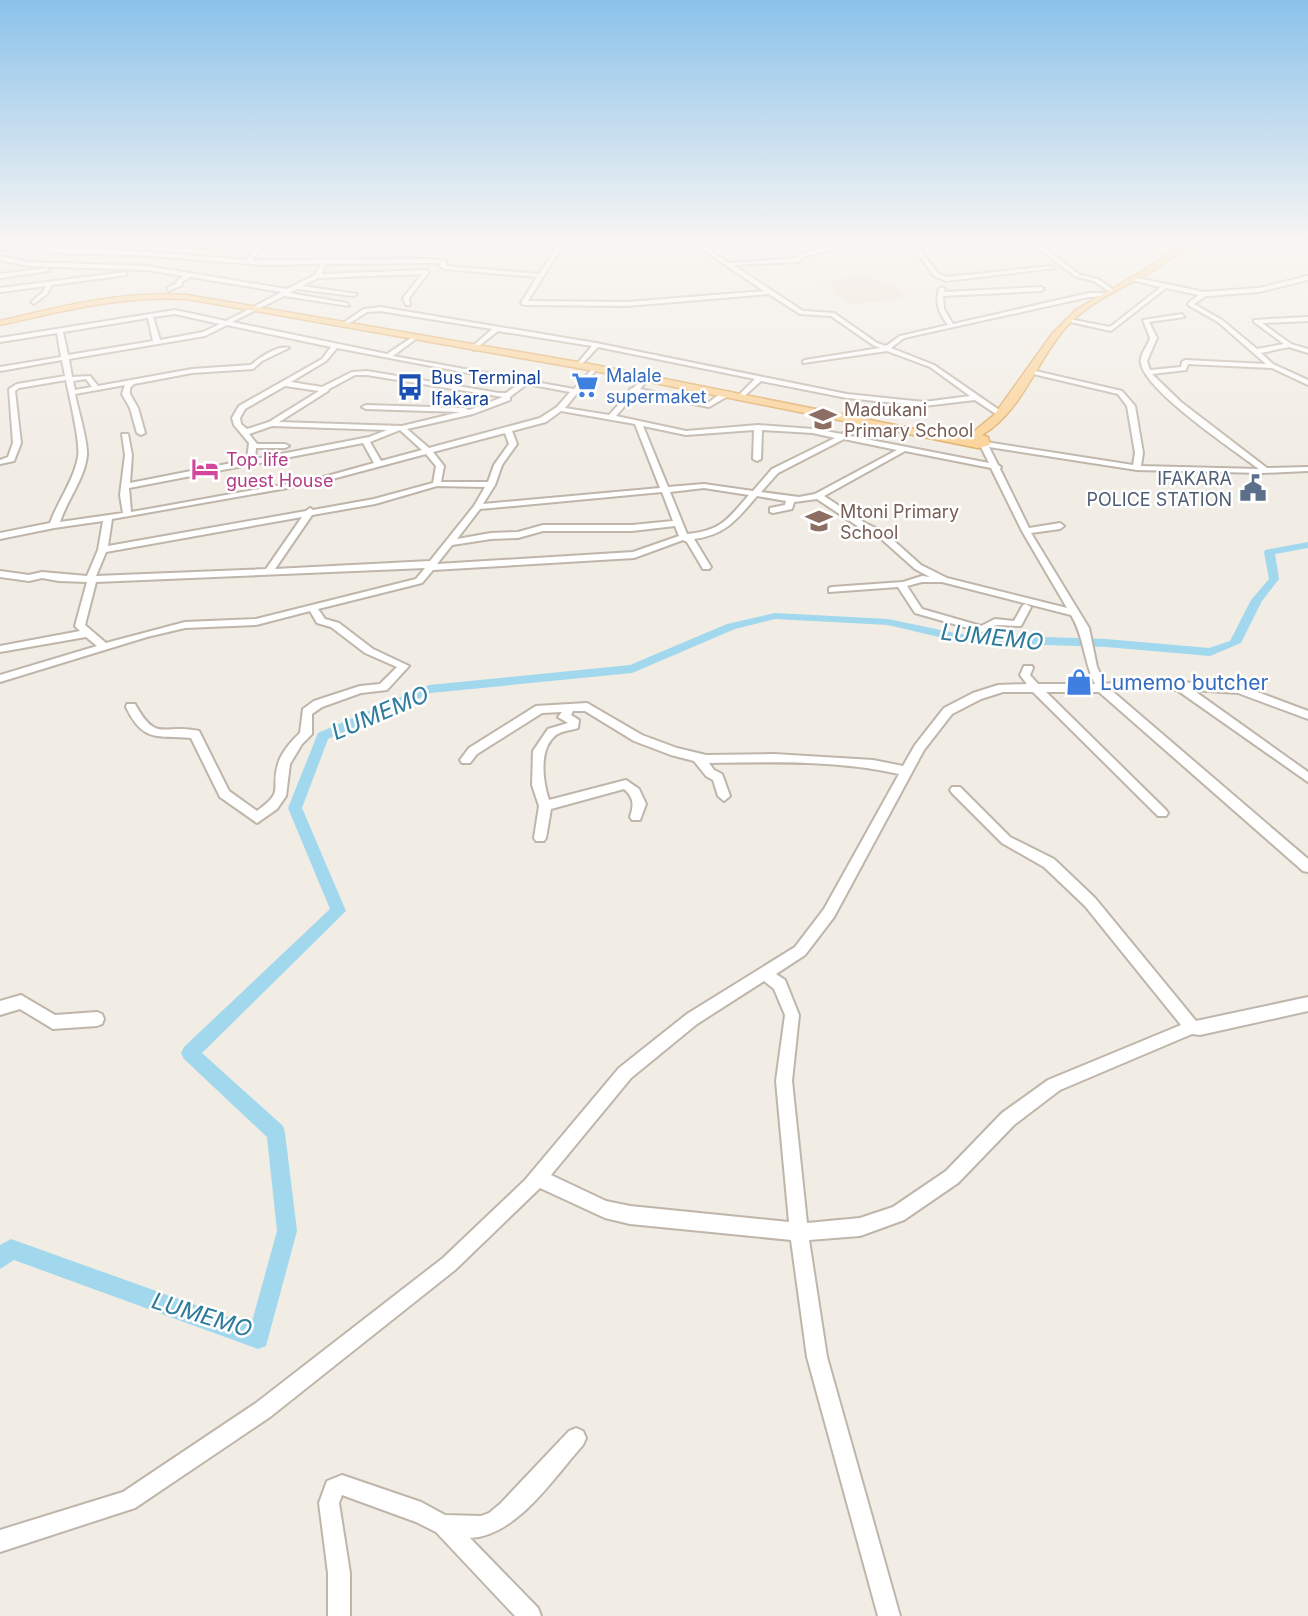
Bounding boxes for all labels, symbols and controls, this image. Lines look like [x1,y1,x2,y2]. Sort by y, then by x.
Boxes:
place label: Malale supermaket [606,365,707,407]
place label: Bus Terminal Ifakara [431,367,541,409]
supermarket icon: Malale supermaket [570,370,600,400]
bus stop icon: Bus Terminal Ifakara [395,372,425,402]
place label: Madukani Primary School [844,399,973,441]
school or university icon: Madukani Primary School [808,404,838,434]
place label: Top life guest House [226,449,333,491]
hotel icon: Top life guest House [190,454,220,484]
place label: IFAKARA POLICE STATION [1086,468,1232,510]
public building icon: IFAKARA POLICE STATION [1238,473,1268,503]
place label: Mtoni Primary School [840,501,959,543]
school or university icon: Mtoni Primary School [804,506,834,536]
water label: LUMEMO [939,618,1045,656]
shop icon: Lumemo butcher [1064,667,1094,697]
place label: Lumemo butcher [1100,670,1268,695]
water label: LUMEMO [327,680,433,746]
water label: LUMEMO [149,1287,255,1343]

